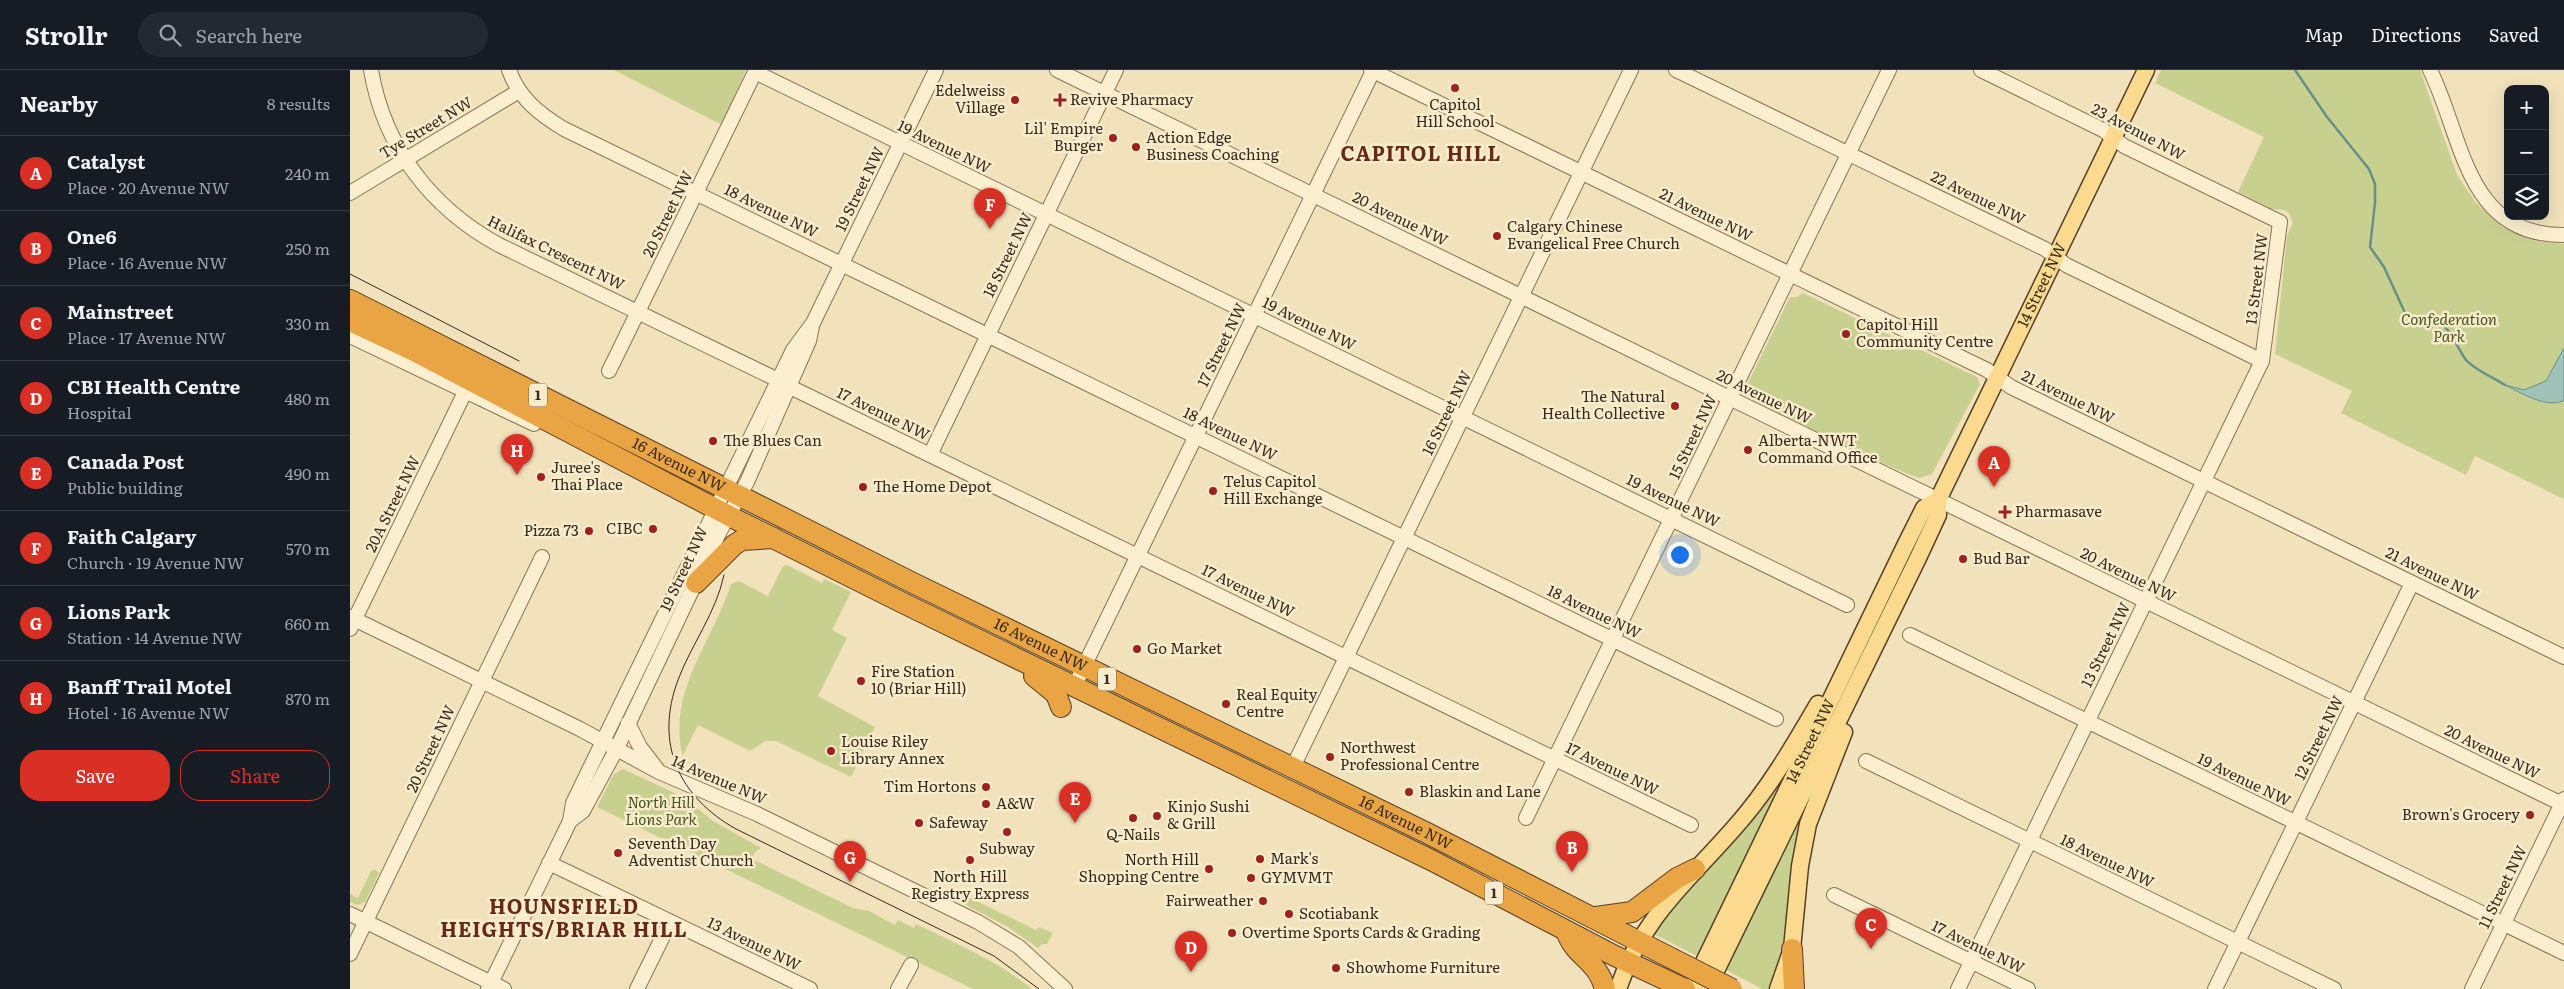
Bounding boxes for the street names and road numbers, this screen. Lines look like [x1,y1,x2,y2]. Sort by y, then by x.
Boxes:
street label: Tye Street NW [374,90,477,164]
street label: 23 Avenue NW [2088,96,2190,165]
street label: 19 Avenue NW [894,113,996,179]
street label: 19 Street NW [828,142,889,235]
street label: 22 Avenue NW [1927,164,2030,230]
street label: 20 Street NW [636,165,698,261]
street label: 18 Avenue NW [721,177,823,243]
street label: 21 Avenue NW [1656,181,1758,246]
street label: 20 Avenue NW [1349,185,1453,251]
street label: 18 Street NW [976,207,1037,301]
street label: Halifax Crescent NW [484,208,630,295]
street label: 13 Street NW [2238,231,2273,326]
street label: 14 Street NW [2010,238,2071,331]
street label: 19 Avenue NW [1259,290,1361,356]
street label: 17 Street NW [1190,298,1251,390]
street label: 20 Avenue NW [1713,363,1817,429]
street label: 21 Avenue NW [2018,363,2120,428]
street label: 16 Street NW [1415,365,1476,459]
street label: 17 Avenue NW [833,380,935,445]
road number: 1 [529,384,547,406]
street label: 15 Street NW [1662,389,1722,483]
street label: 18 Avenue NW [1180,400,1282,466]
street label: 16 Avenue NW [629,431,731,497]
street label: 20A Street NW [358,451,425,556]
street label: 19 Avenue NW [1623,467,1725,533]
street label: 19 Street NW [653,521,713,615]
street label: 21 Avenue NW [2382,540,2484,605]
street label: 20 Avenue NW [2077,541,2181,607]
street label: 17 Avenue NW [1198,557,1300,622]
street label: 18 Avenue NW [1544,578,1646,644]
street label: 13 Street NW [2074,597,2135,691]
street label: 16 Avenue NW [990,611,1093,677]
road number: 1 [1098,668,1116,690]
street label: 12 Street NW [2287,691,2348,784]
street label: 14 Street NW [1779,694,1840,787]
street label: 20 Street NW [399,700,460,796]
street label: 20 Avenue NW [2441,718,2545,784]
street label: 17 Avenue NW [1562,735,1664,800]
street label: 19 Avenue NW [2194,746,2296,812]
street label: 14 Avenue NW [668,748,771,809]
street label: 16 Avenue NW [1356,789,1458,855]
street label: 18 Avenue NW [2057,827,2159,893]
street label: 11 Street NW [2472,840,2532,932]
road number: 1 [1485,881,1503,904]
street label: 13 Avenue NW [704,910,806,976]
street label: 17 Avenue NW [1928,913,2030,978]

